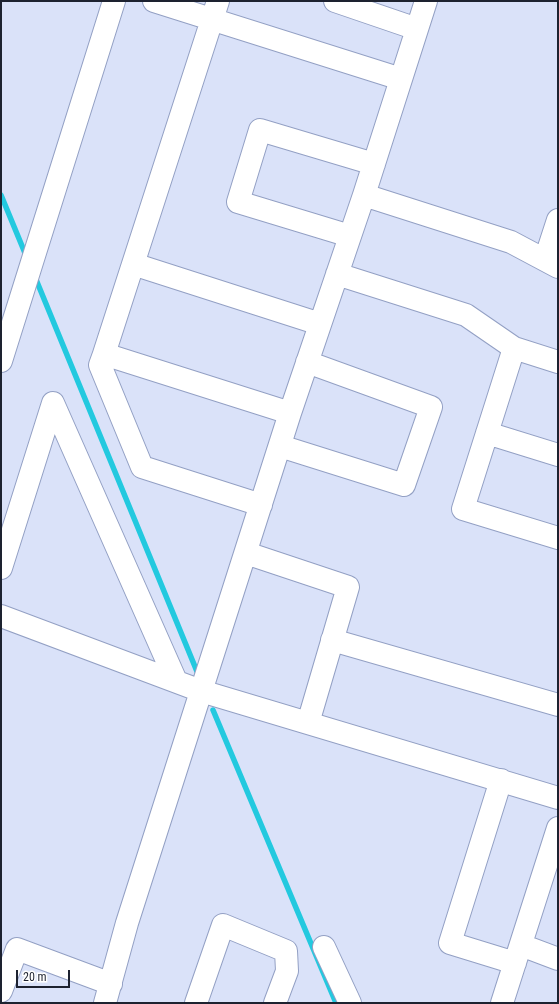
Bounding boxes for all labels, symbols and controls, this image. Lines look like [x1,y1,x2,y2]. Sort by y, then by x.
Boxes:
scale bar [18,962,72,988]
text: 20 m [23,970,47,984]

